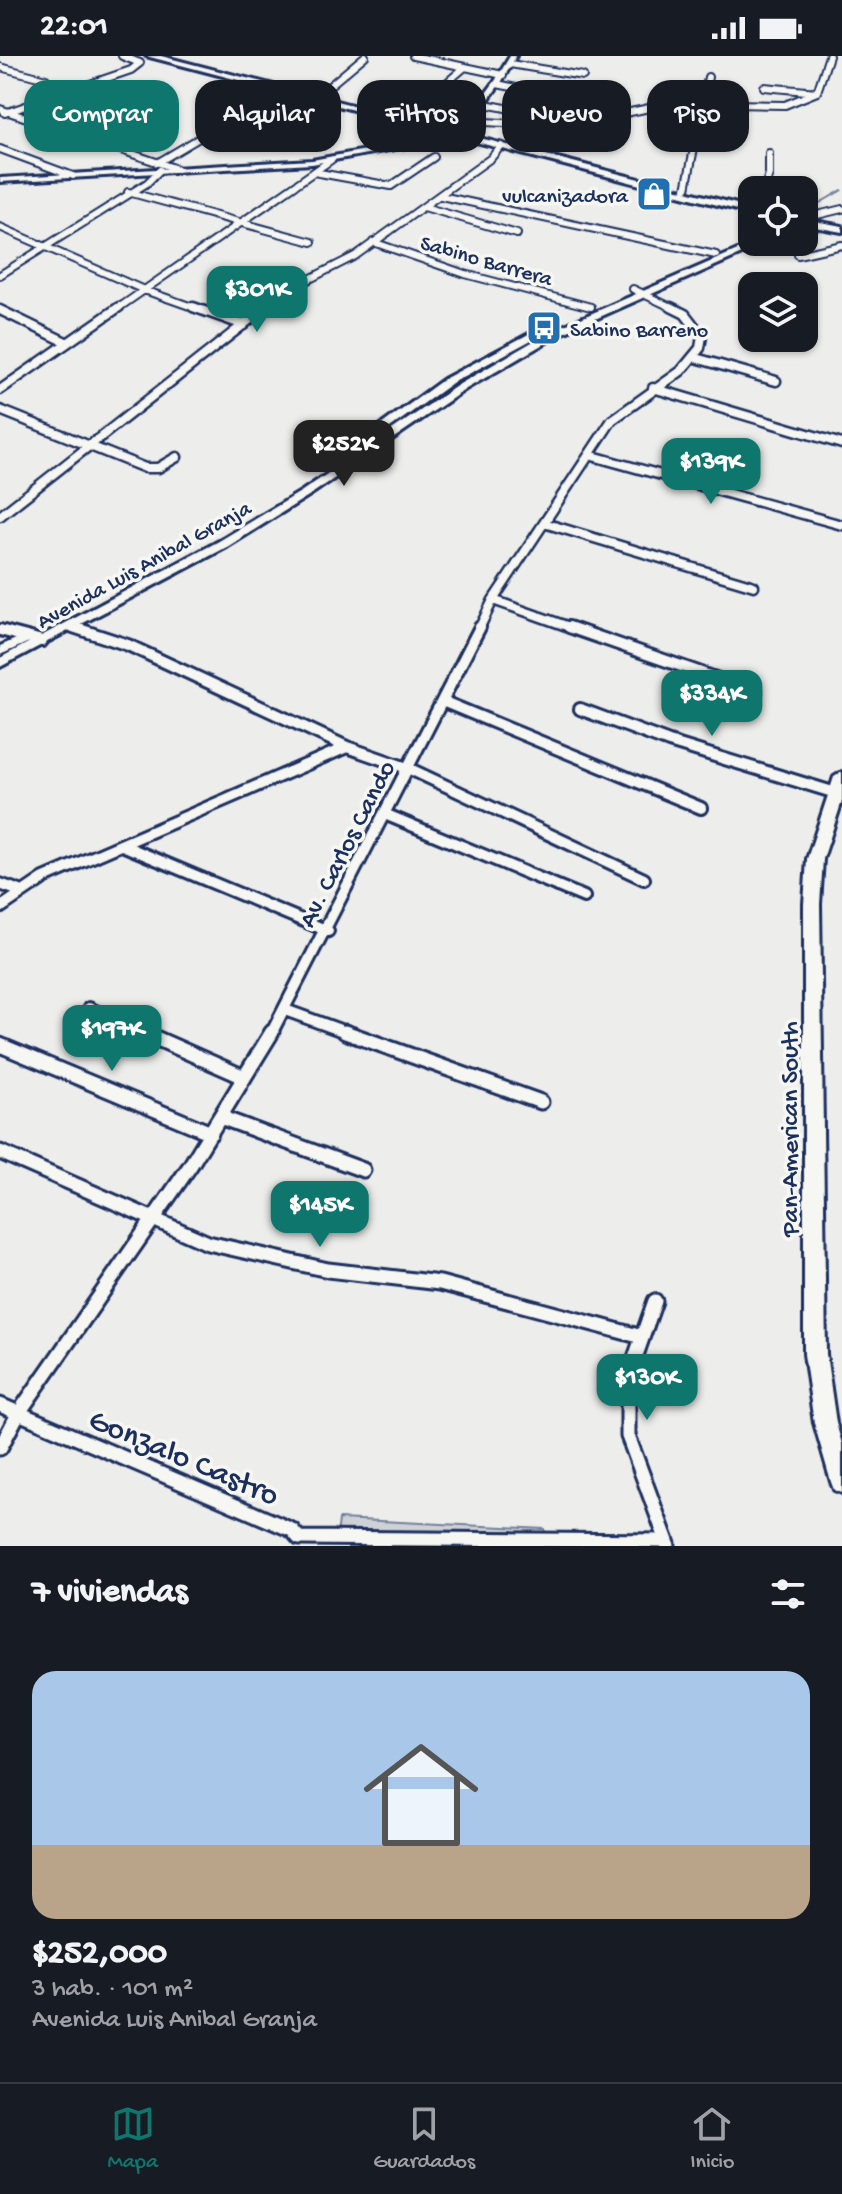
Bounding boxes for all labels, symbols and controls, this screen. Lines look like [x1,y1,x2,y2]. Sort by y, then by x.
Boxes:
text: 22:01 [40,11,108,46]
chip: Comprar [24,80,179,152]
chip: Alquilar [195,80,341,152]
chip: Filtros [357,80,486,152]
chip: Nuevo [502,80,631,152]
chip: Piso [647,80,749,152]
shop icon: vulcanizadora [635,175,673,213]
map controls [738,176,818,352]
button: locate [738,176,818,256]
place label: vulcanizadora [502,185,629,211]
street label: Sabino Barrera [417,232,556,294]
pin: $301K [201,266,313,334]
button: layers [738,272,818,352]
text: $301K [225,276,289,307]
bus stop icon: Sabino Barreno [525,309,563,347]
place label: Sabino Barreno [570,319,708,345]
pin: $252K [288,420,400,488]
text: $252K [311,430,377,461]
pin: $139K [655,438,767,506]
text: $139K [679,448,743,479]
street label: Avenida Luis Anibal Granja [33,496,257,636]
pin: $334K [656,670,768,738]
text: $334K [679,680,745,711]
street label: Av. Carlos Cando [294,756,404,934]
pin: $197K [56,1005,168,1073]
text: $197K [80,1015,144,1046]
street label: Pan-American South [777,1021,808,1238]
pin: $145K [264,1181,376,1249]
text: $145K [289,1191,351,1222]
pin: $130K [591,1354,703,1422]
text: $130K [615,1364,679,1395]
street label: Gonzalo Castro [82,1402,284,1517]
icon: filters [766,1572,810,1616]
text: 7 viviendas [32,1574,187,1614]
icon: home [349,1723,493,1867]
text: $252,000 [32,1935,167,1975]
text: 3 hab. · 101 m² [32,1975,193,2006]
text: Avenida Luis Anibal Granja [32,2006,317,2037]
tab: Mapa [108,2102,158,2176]
tab: Guardados [373,2102,475,2176]
tab: Inicio [690,2102,734,2176]

